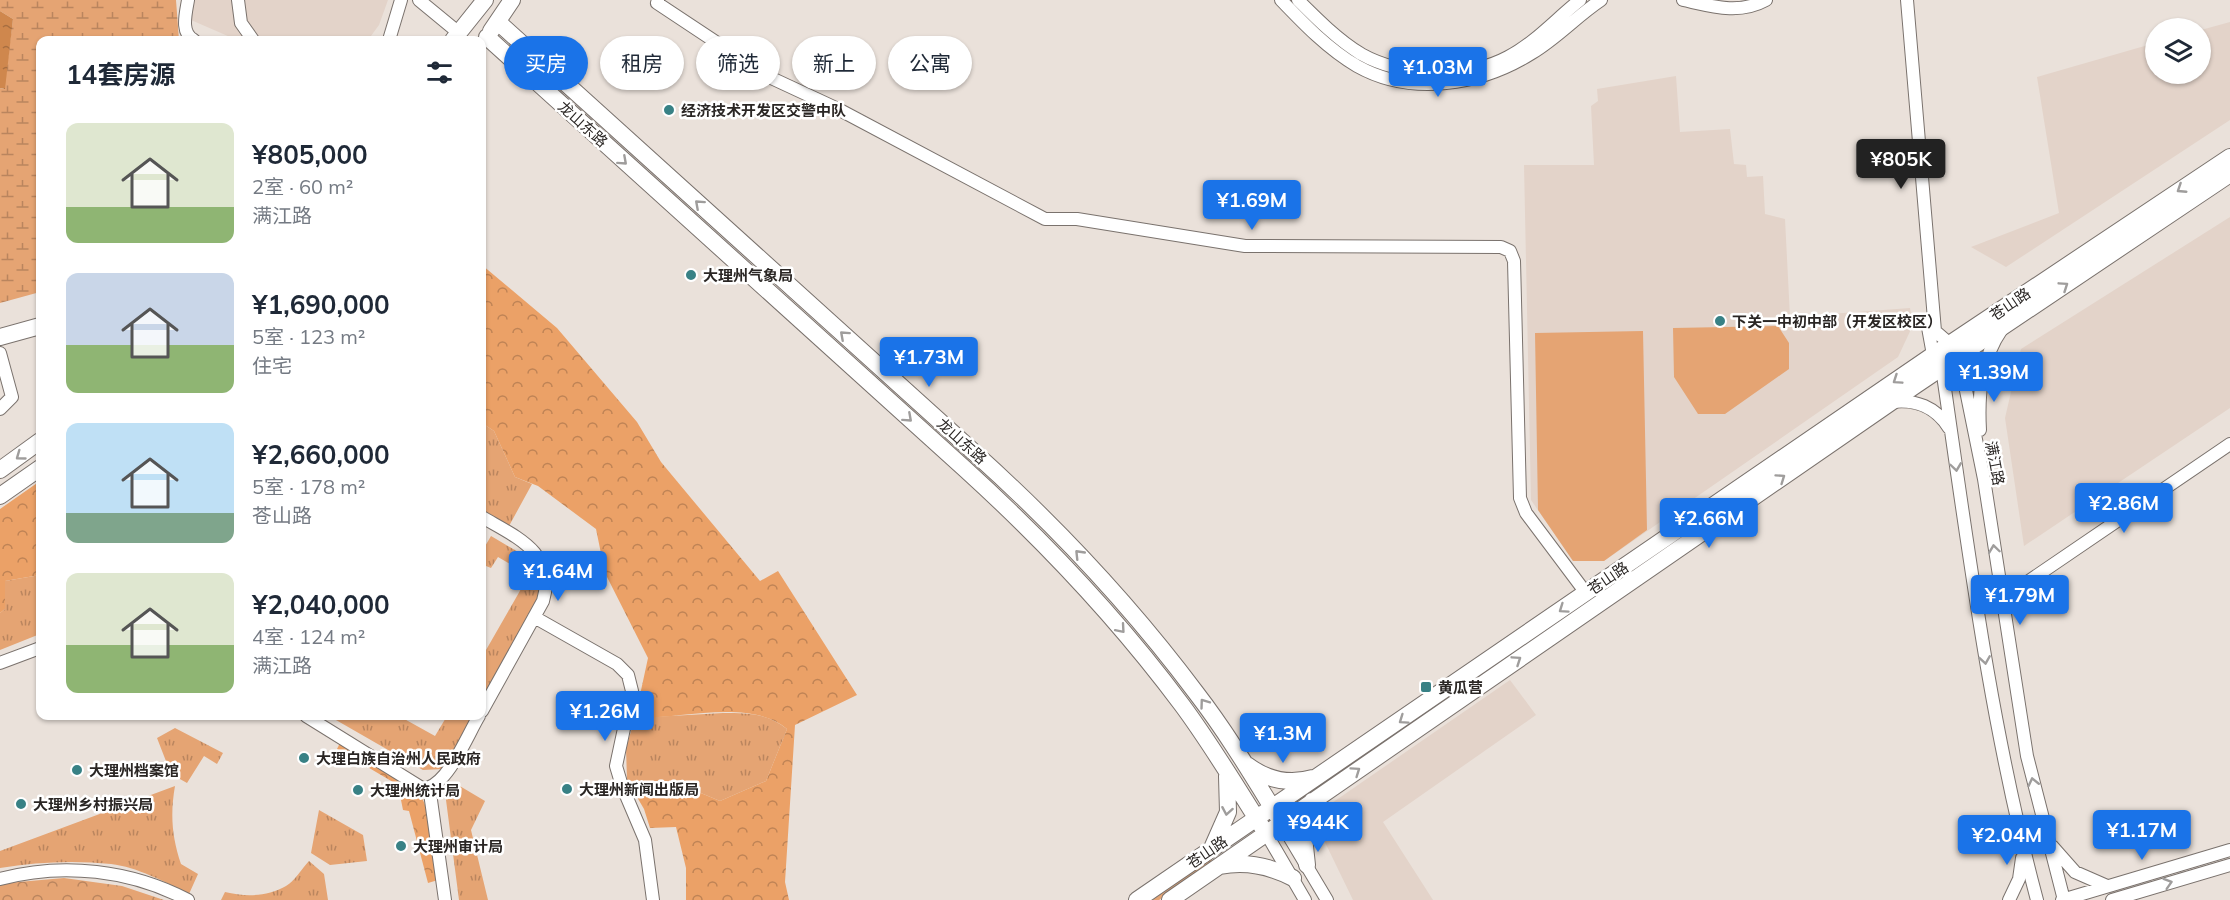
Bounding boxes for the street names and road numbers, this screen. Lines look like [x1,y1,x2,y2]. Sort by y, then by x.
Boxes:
street label: 龙山东路 [554,97,612,151]
street label: 苍山路 [1986,284,2034,324]
street label: 龙山东路 [933,414,991,468]
street label: 满江路 [1981,439,2009,487]
street label: 苍山路 [1584,558,1632,598]
street label: 苍山路 [1183,832,1231,872]

